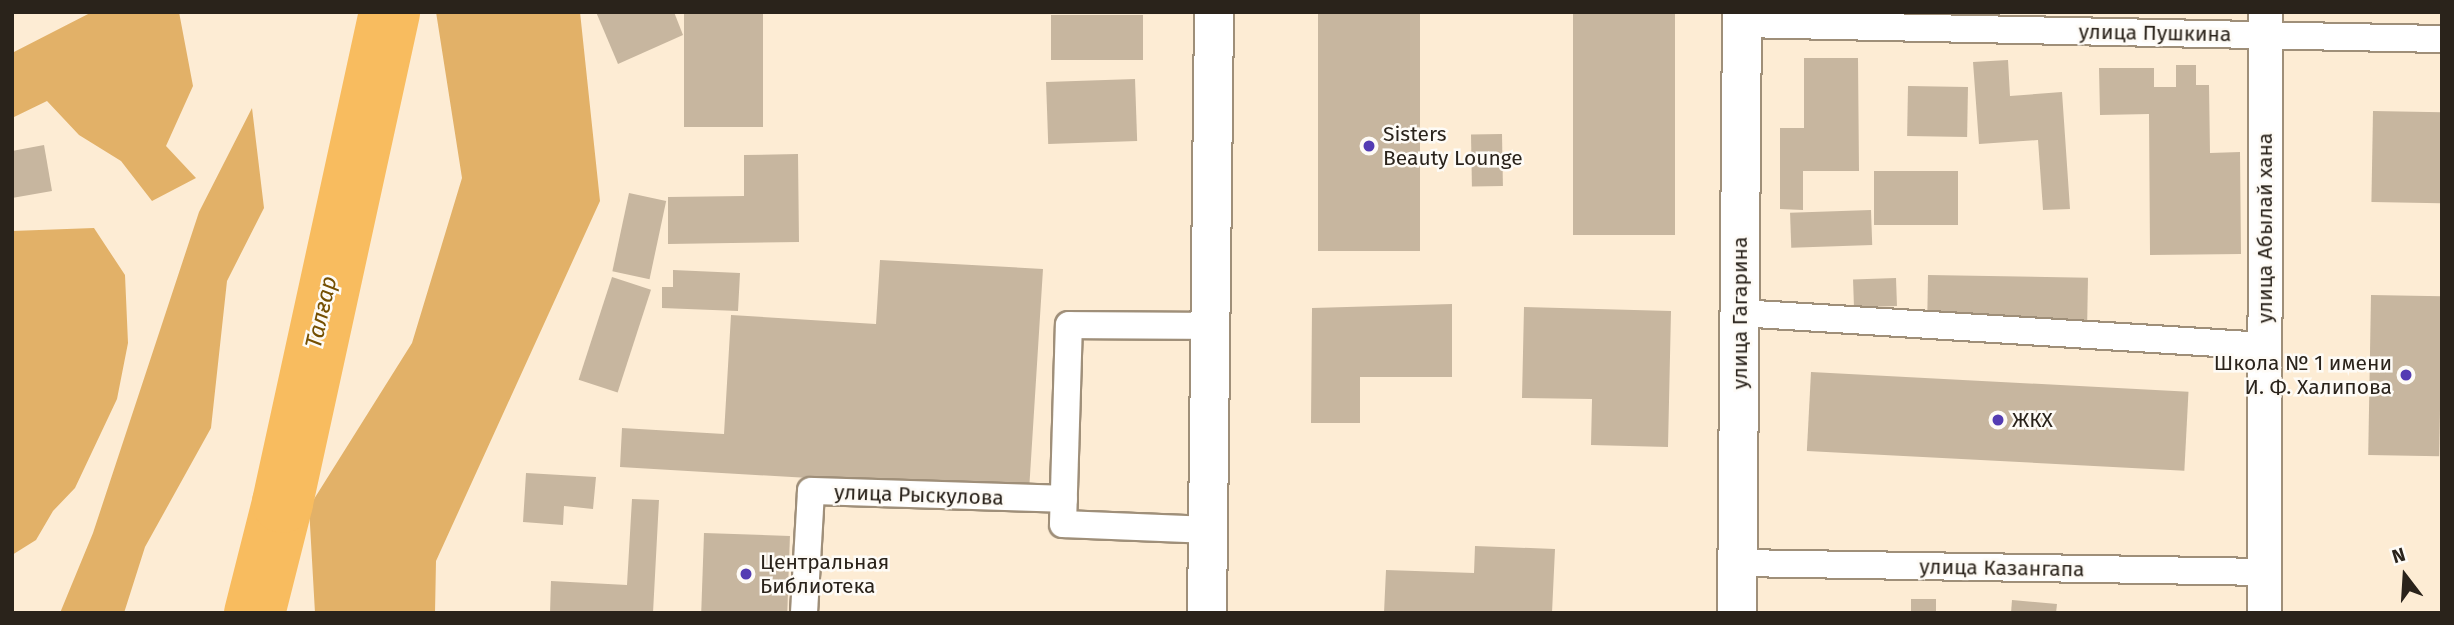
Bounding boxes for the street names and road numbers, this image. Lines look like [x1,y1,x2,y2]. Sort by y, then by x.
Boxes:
street label: улица Пушкина [2078,19,2232,47]
street label: улица Абылай хана [2252,133,2278,323]
street label: улица Гагарина [1727,237,1753,389]
street label: улица Рыскулова [834,479,1004,511]
street label: улица Казангапа [1919,554,2085,582]

